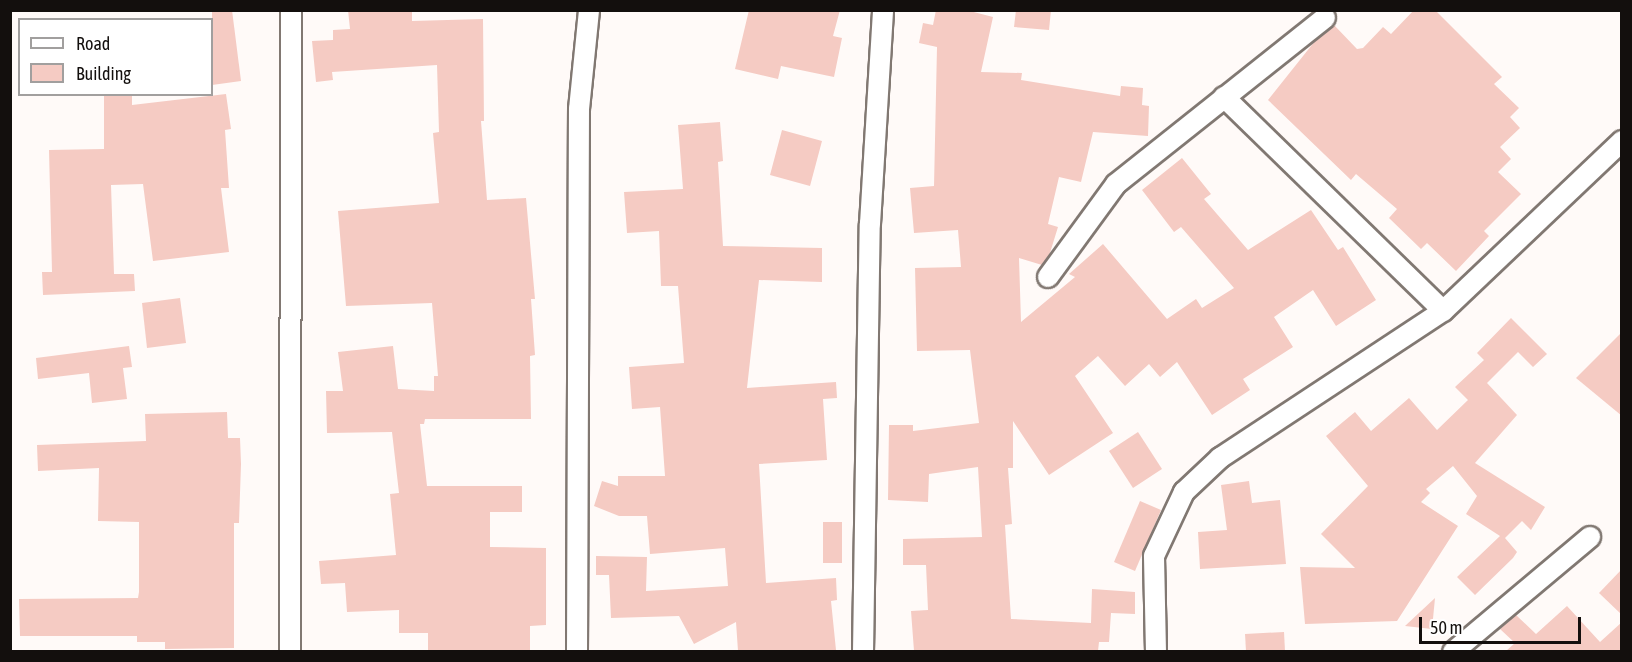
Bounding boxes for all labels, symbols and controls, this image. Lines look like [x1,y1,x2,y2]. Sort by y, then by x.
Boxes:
legend [18,18,213,96]
text: Road [76,33,110,54]
text: Building [76,63,131,84]
scale bar [1422,605,1584,643]
text: 50 m [1430,617,1462,638]

